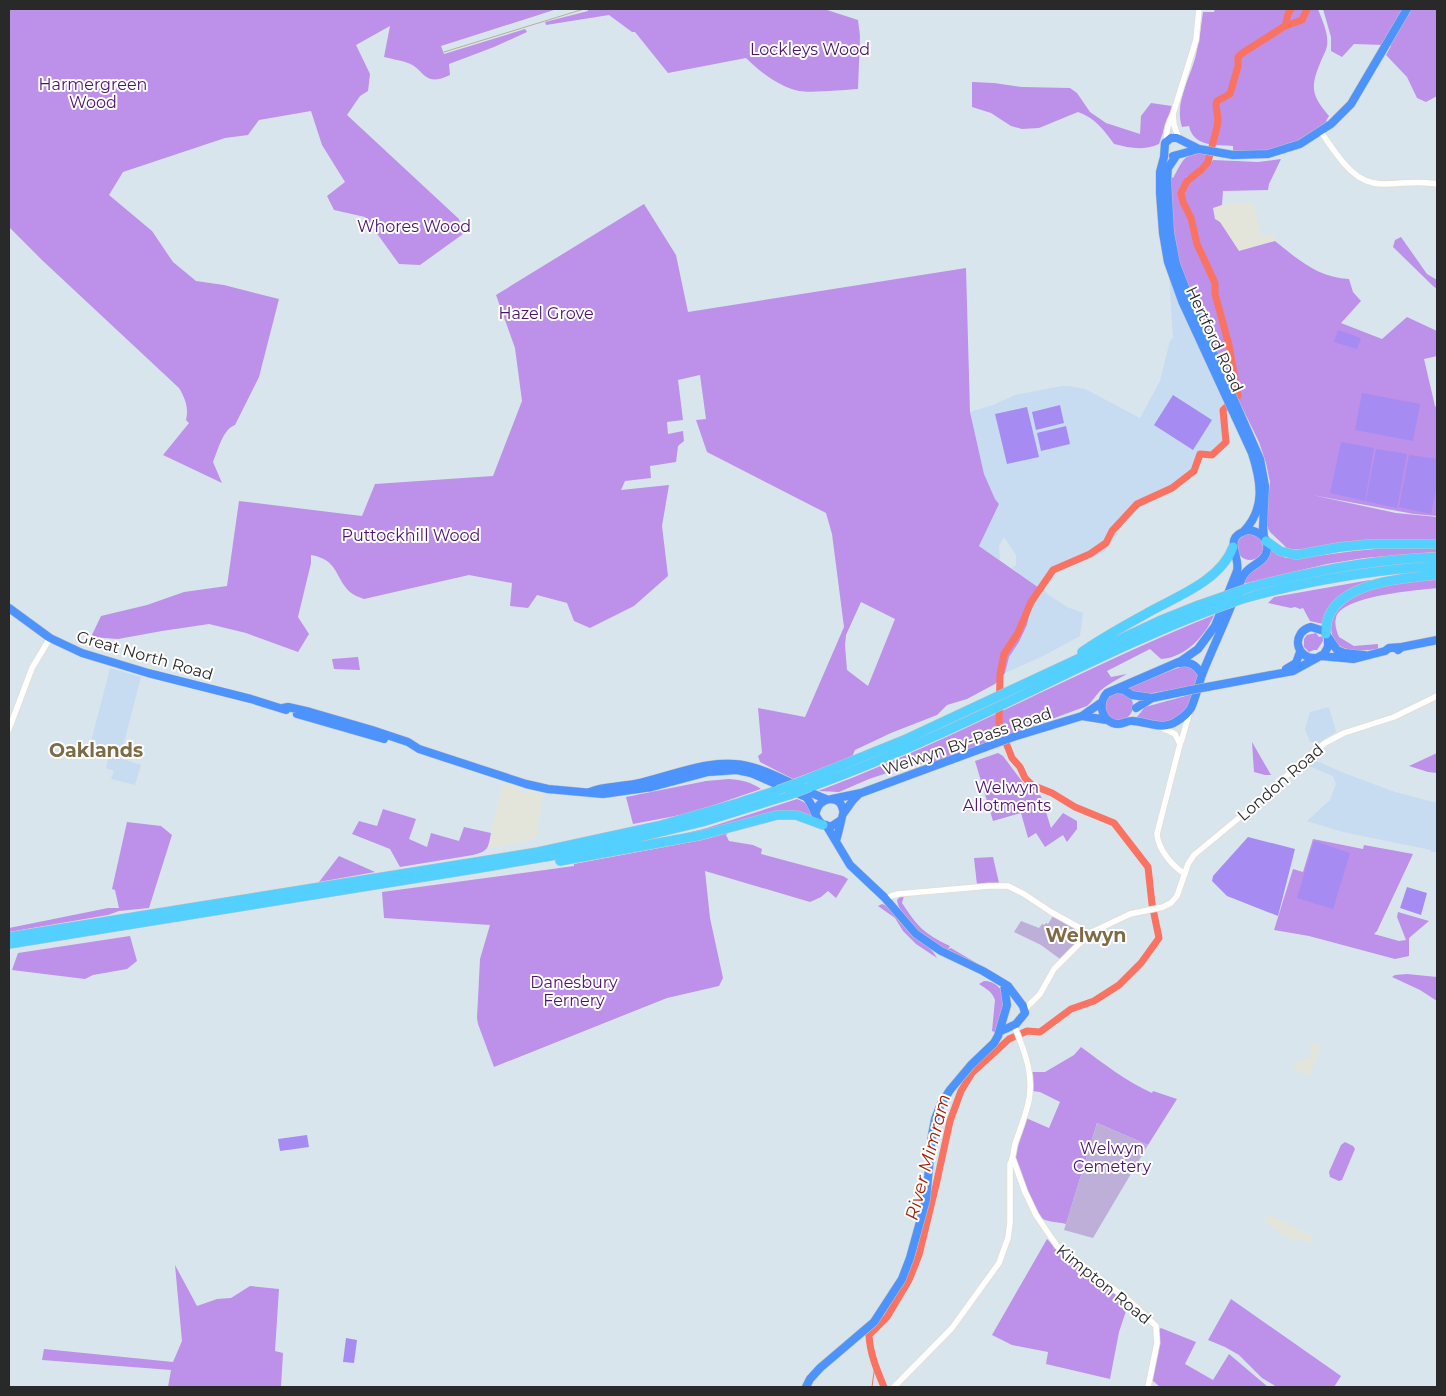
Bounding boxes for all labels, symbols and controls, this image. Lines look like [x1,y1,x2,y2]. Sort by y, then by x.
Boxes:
park label: Lockleys Wood [750,40,870,59]
park label: Harmergreen Wood [39,75,147,112]
park label: Whores Wood [357,217,471,236]
street label: Hertford Road [1182,283,1247,395]
park label: Hazel Grove [498,304,594,323]
park label: Puttockhill Wood [342,526,480,545]
street label: Great North Road [74,627,215,684]
street label: Welwyn By-Pass Road [880,704,1054,779]
district label: Oaklands [49,739,143,762]
street label: London Road [1233,740,1327,825]
park label: Welwyn Allotments [963,778,1051,815]
district label: Welwyn [1046,924,1126,947]
park label: Danesbury Fernery [530,973,618,1010]
water label: River Mimram [901,1092,955,1222]
park label: Welwyn Cemetery [1073,1139,1151,1176]
street label: Kimpton Road [1052,1240,1155,1328]

